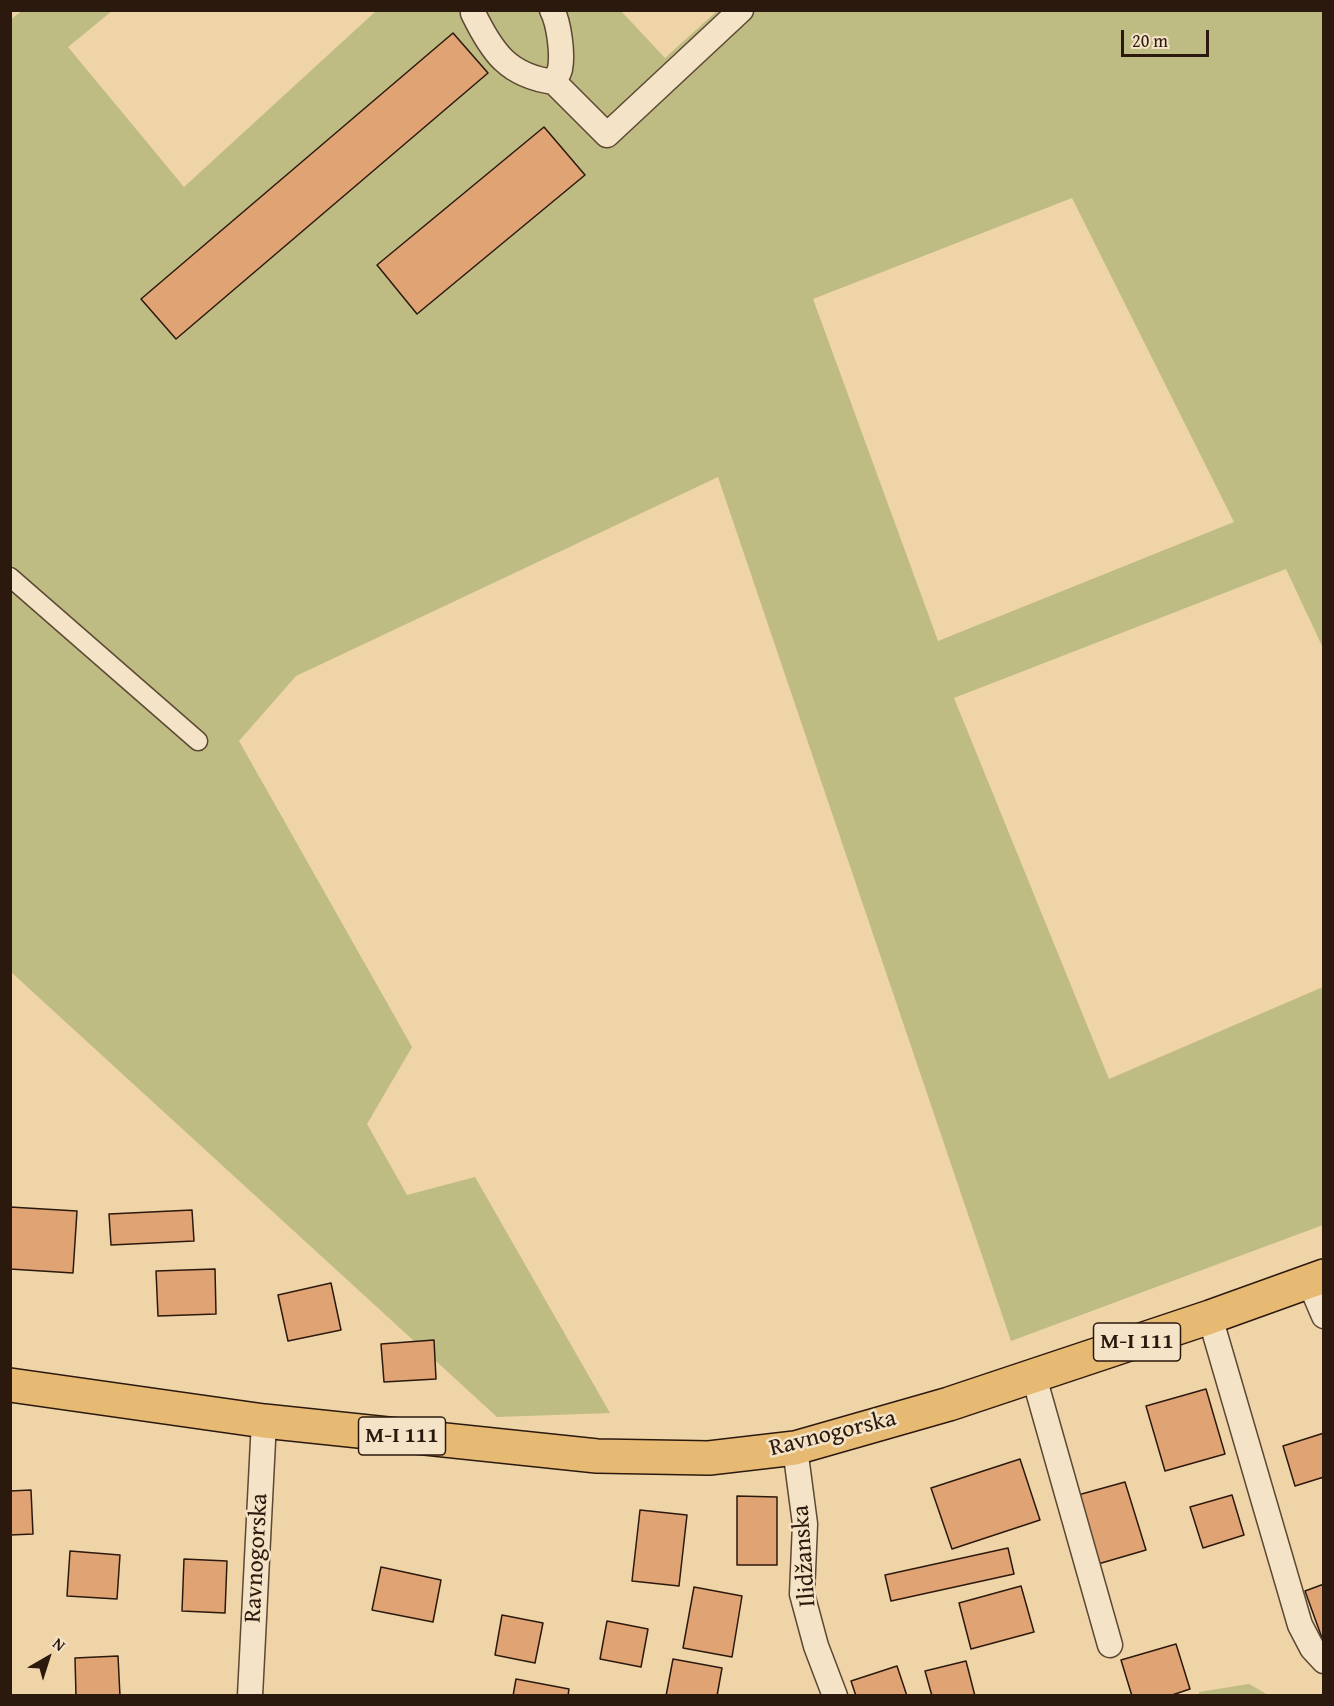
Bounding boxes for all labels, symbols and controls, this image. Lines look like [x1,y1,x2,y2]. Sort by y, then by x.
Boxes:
scale bar [1124,18,1212,56]
text: 20 m [1132,27,1168,54]
road number: M-I 111 [1094,1323,1180,1361]
street label: Ravnogorska [767,1404,899,1464]
road number: M-I 111 [358,1417,446,1455]
street label: Ravnogorska [239,1493,275,1623]
street label: Ilidžanska [787,1504,823,1608]
north arrow [18,1628,78,1688]
text: N [48,1631,71,1657]

